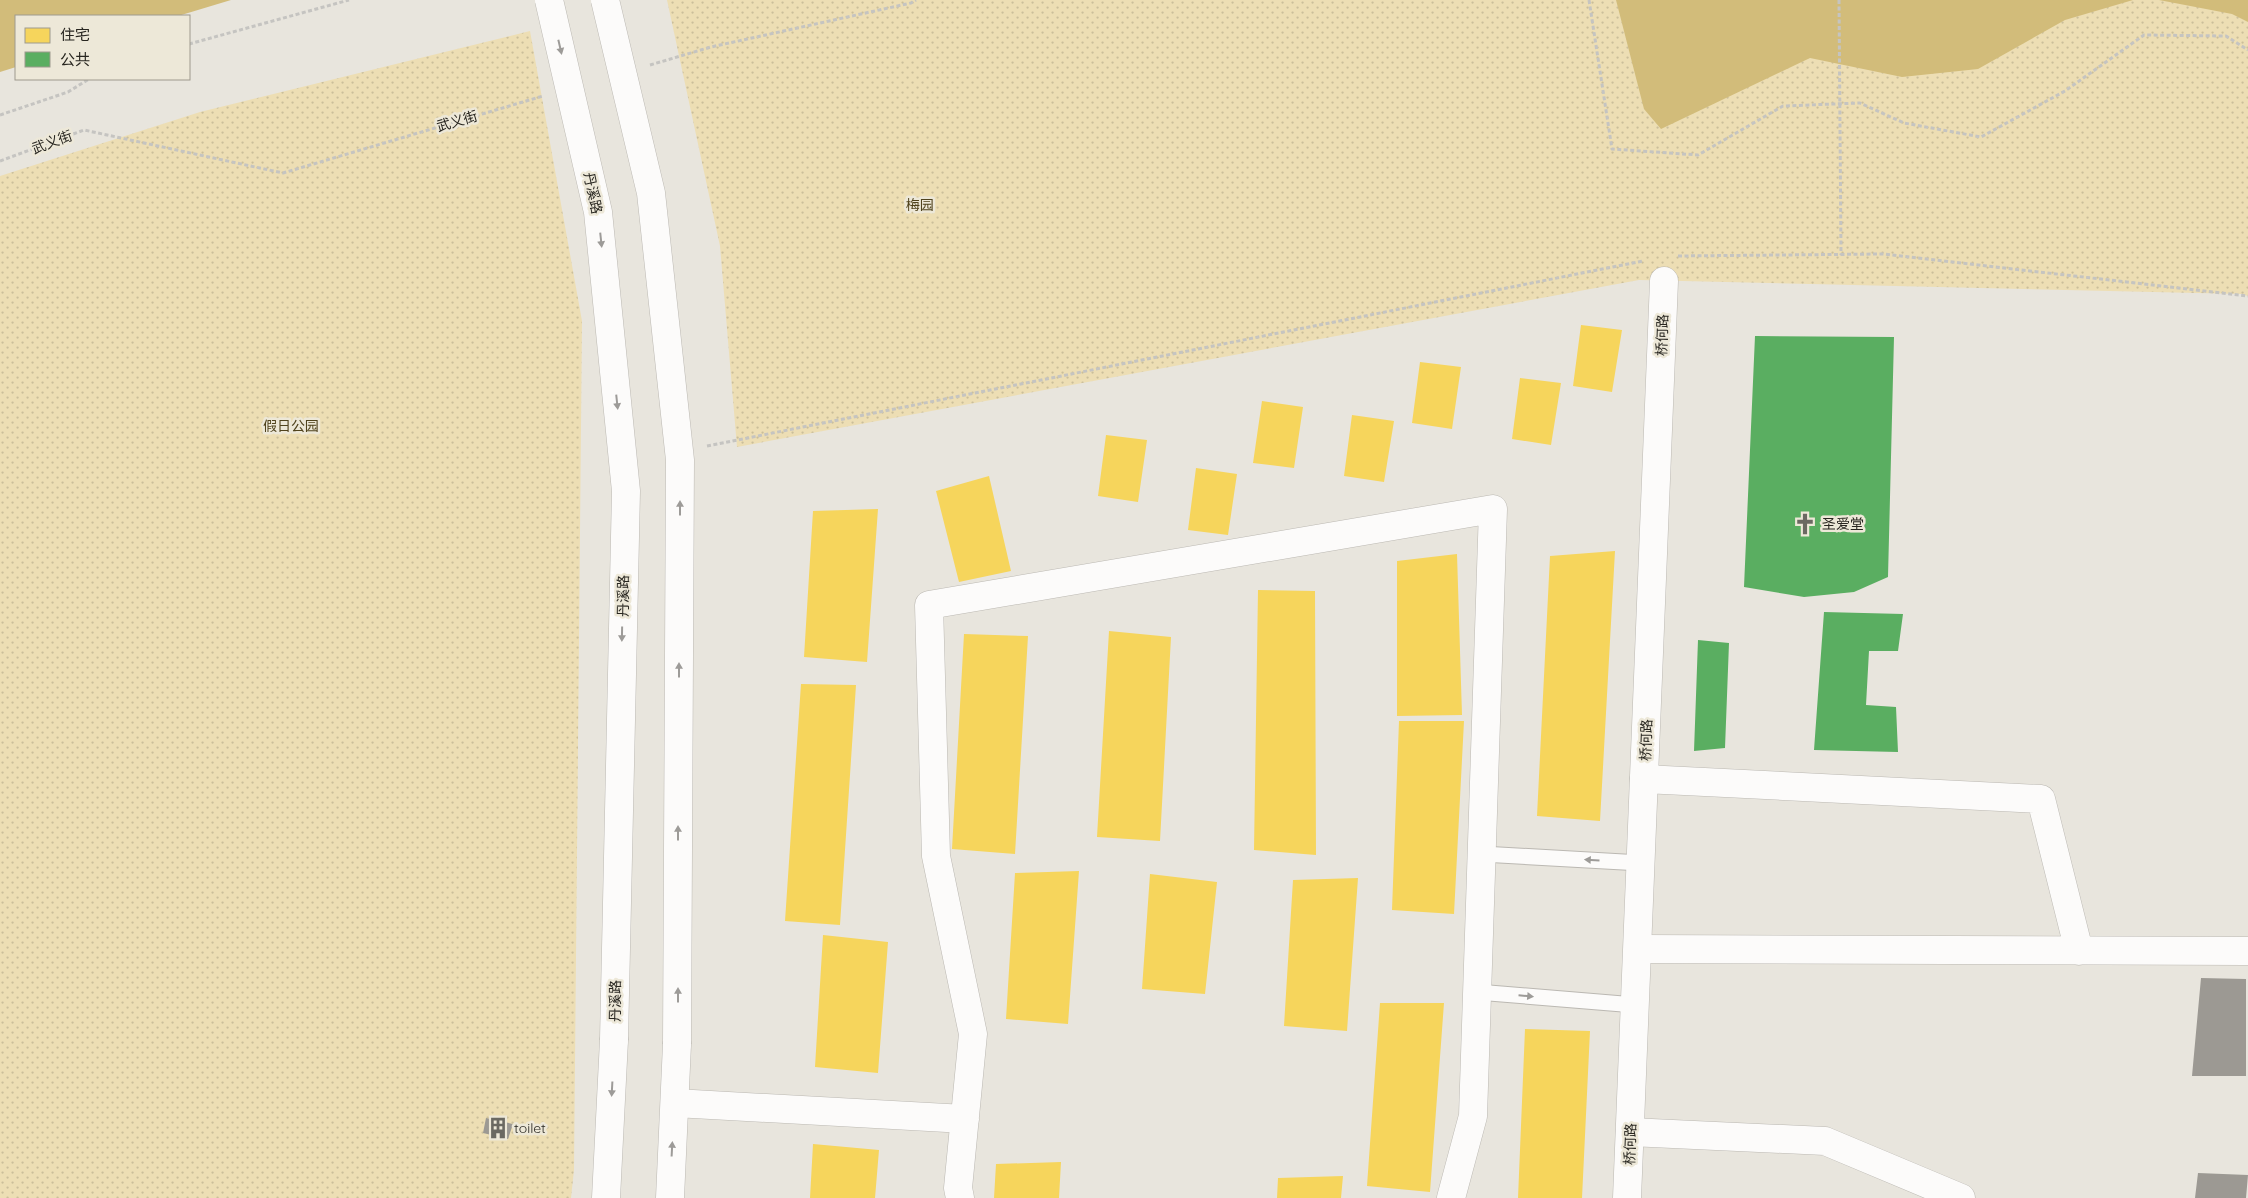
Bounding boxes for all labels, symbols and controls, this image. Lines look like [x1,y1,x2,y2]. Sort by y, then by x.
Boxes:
legend [15,15,190,80]
text: 住宅 [60,25,90,44]
one-way arrow [556,40,564,55]
text: 公共 [60,50,90,69]
street label: 武义街 [434,107,480,135]
street label: 武义街 [29,126,75,158]
street label: 丹溪路 [580,171,606,215]
park label: 梅园 [906,196,934,214]
one-way arrow [597,233,605,249]
street label: 桥何路 [1652,314,1672,356]
one-way arrow [613,395,621,411]
park label: 假日公园 [263,417,319,435]
one-way arrow [676,500,684,516]
church icon: 圣爱堂 [1792,511,1818,537]
place label: 圣爱堂 [1822,515,1864,533]
street label: 丹溪路 [614,575,632,617]
one-way arrow [618,627,626,643]
one-way arrow [675,662,683,678]
street label: 桥何路 [1636,719,1656,761]
one-way arrow [674,825,682,841]
one-way arrow [1584,855,1600,863]
street label: 丹溪路 [606,980,624,1022]
one-way arrow [674,987,682,1003]
one-way arrow [1518,992,1534,1000]
one-way arrow [607,1081,615,1097]
building icon: toilet [485,1115,511,1141]
place label: toilet [514,1119,546,1137]
street label: 桥何路 [1620,1123,1640,1165]
one-way arrow [669,1141,677,1157]

